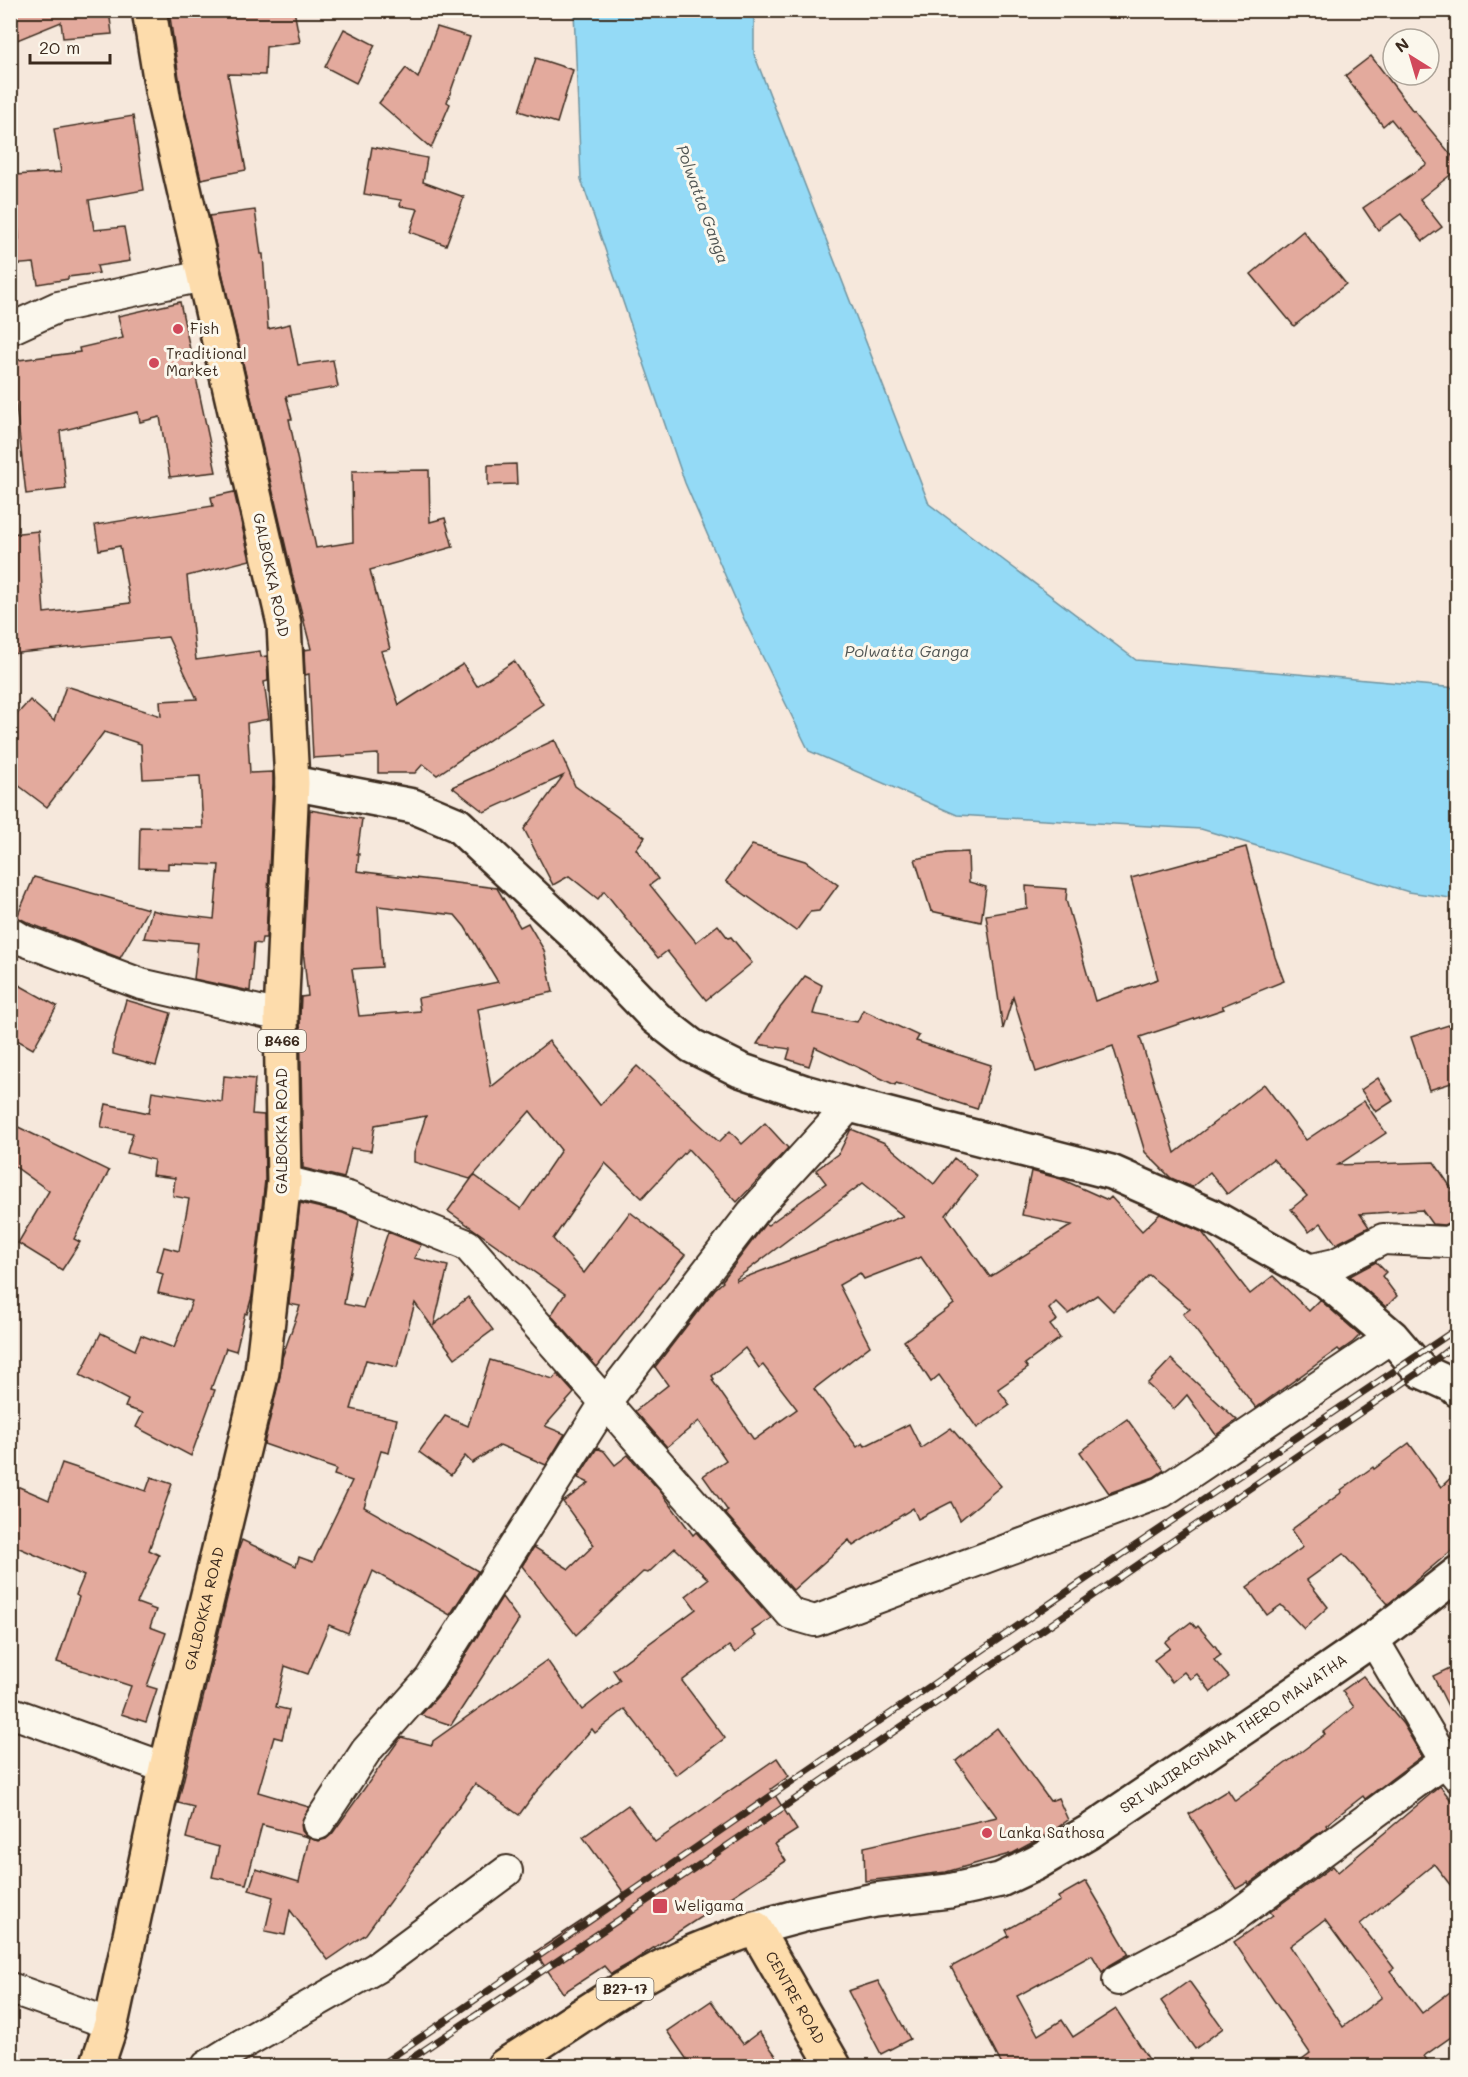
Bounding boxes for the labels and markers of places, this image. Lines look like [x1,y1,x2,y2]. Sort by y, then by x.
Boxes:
place label: Fish [190,318,219,338]
marker: Fish [171,322,185,336]
place label: Traditional Market [166,343,247,380]
marker: Traditional Market [147,356,161,370]
place label: Lanka Sathosa [999,1822,1105,1842]
marker: Lanka Sathosa [980,1826,994,1840]
place label: Weligama [674,1895,744,1915]
marker: Weligama [651,1897,669,1915]

